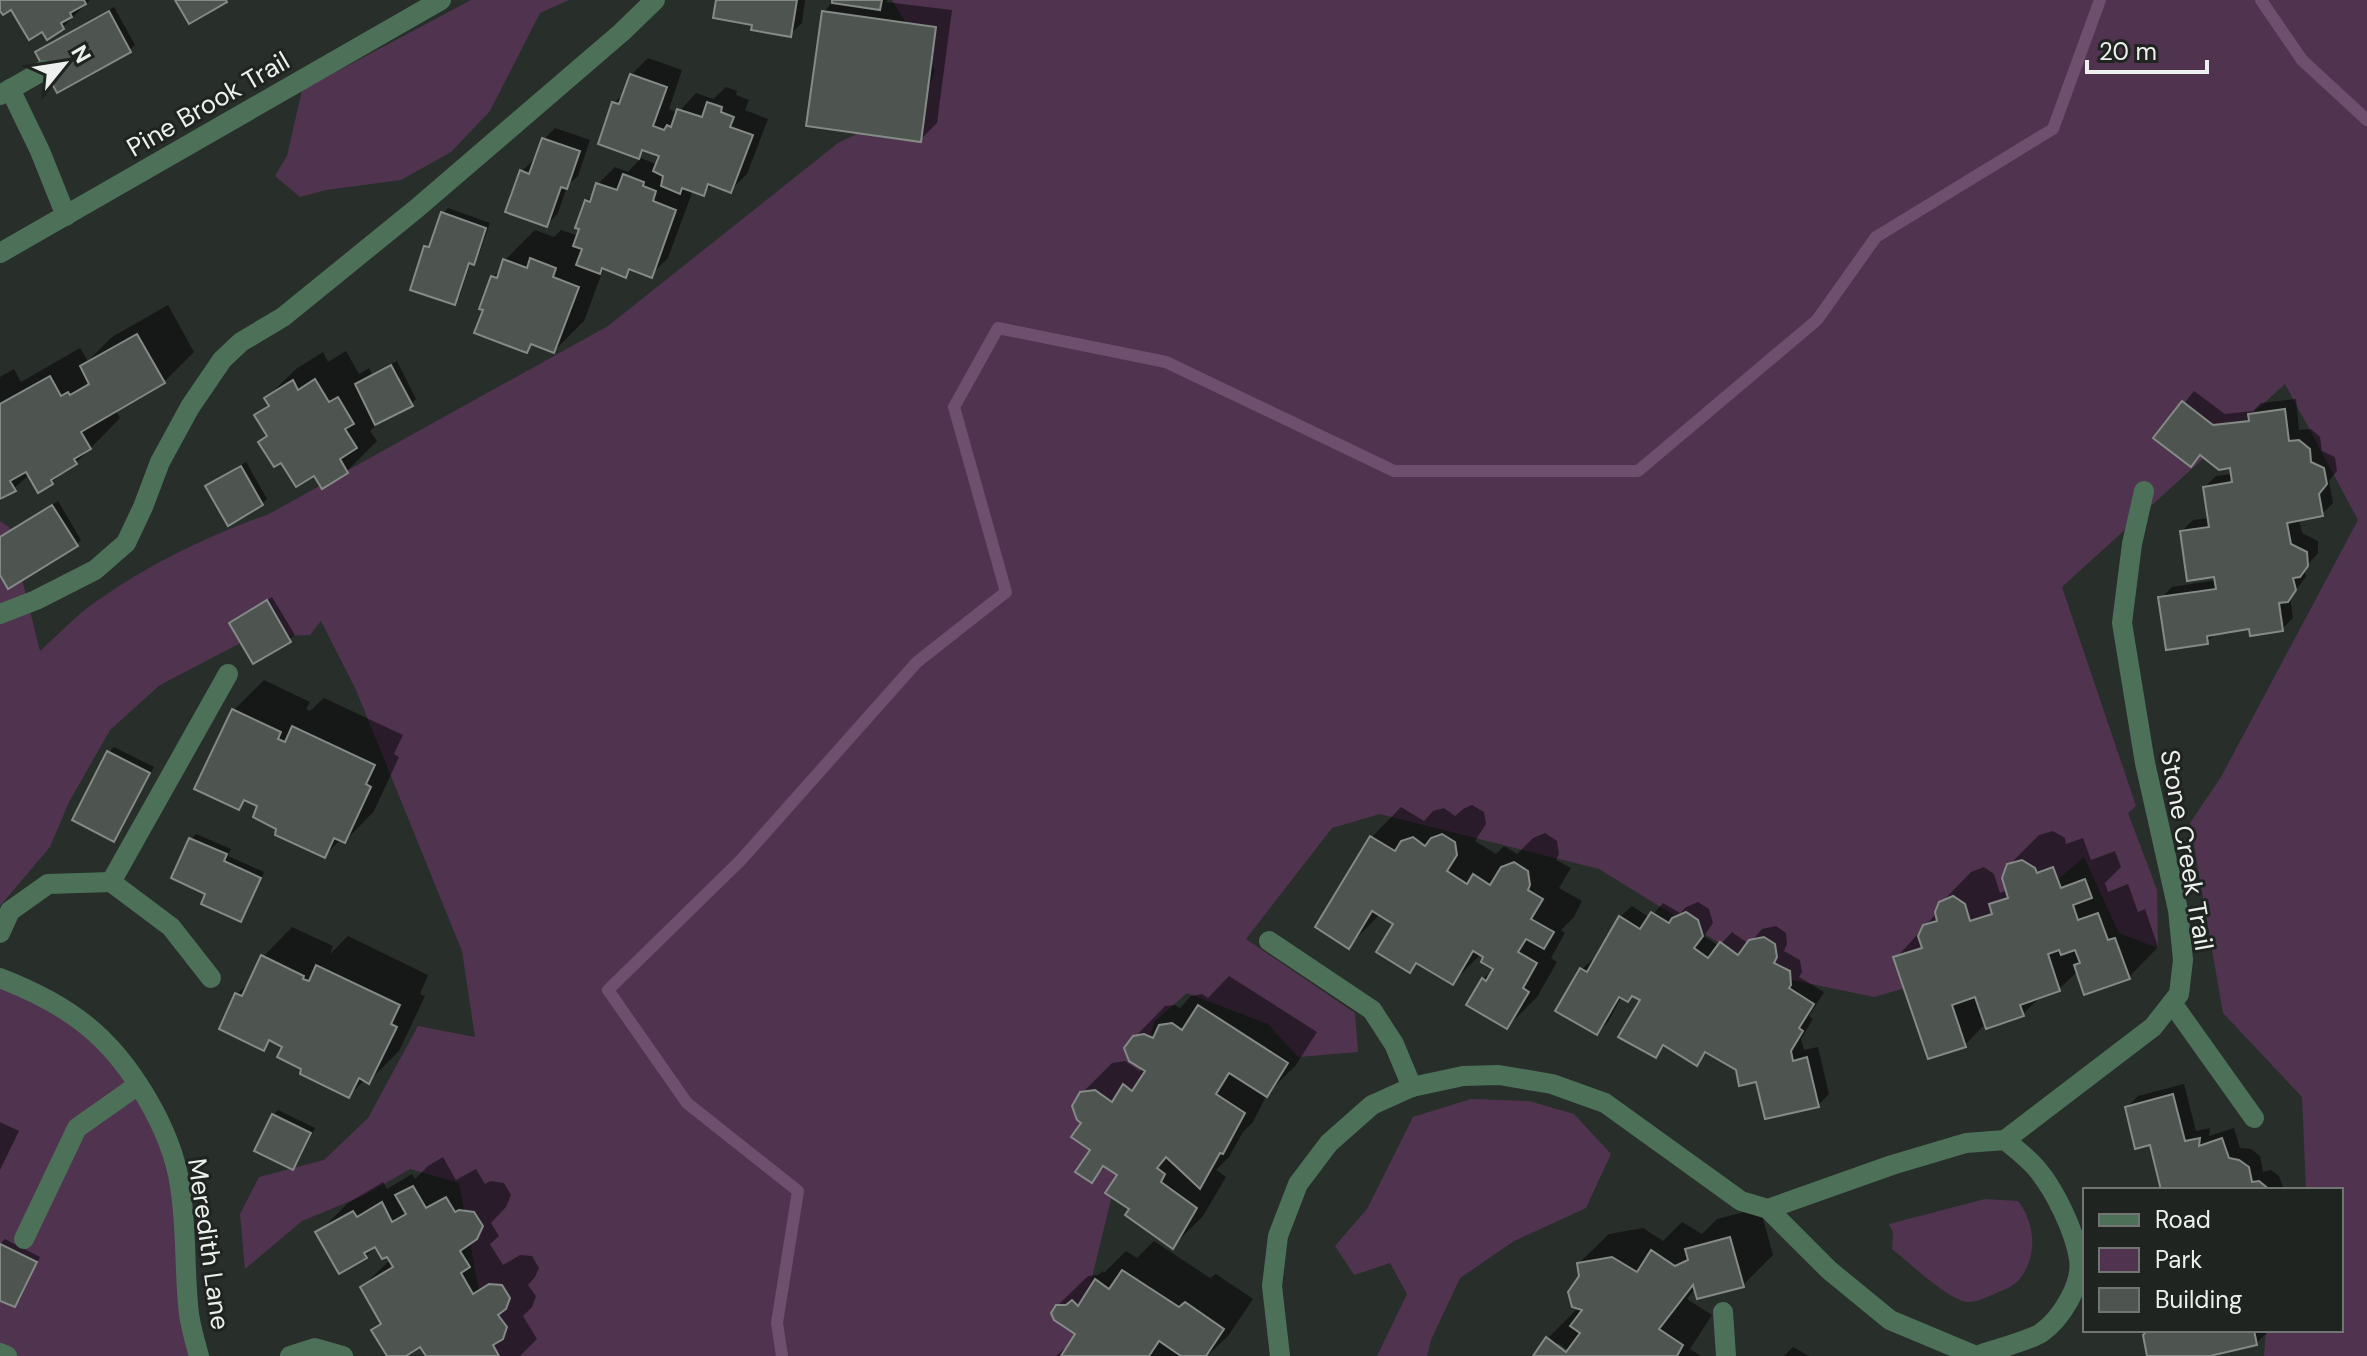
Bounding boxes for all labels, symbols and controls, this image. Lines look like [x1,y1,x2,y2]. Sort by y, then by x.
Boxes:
north arrow [24,24,104,104]
scale bar [2087,24,2207,74]
text: 20 m [2099,36,2157,67]
text: N [64,40,97,68]
street label: Pine Brook Trail [120,44,296,164]
street label: Stone Creek Trail [2153,747,2221,953]
street label: Meredith Lane [180,1156,238,1332]
legend [2083,1188,2343,1332]
text: Road [2155,1204,2211,1235]
text: Park [2155,1244,2202,1275]
text: Building [2155,1284,2242,1315]

